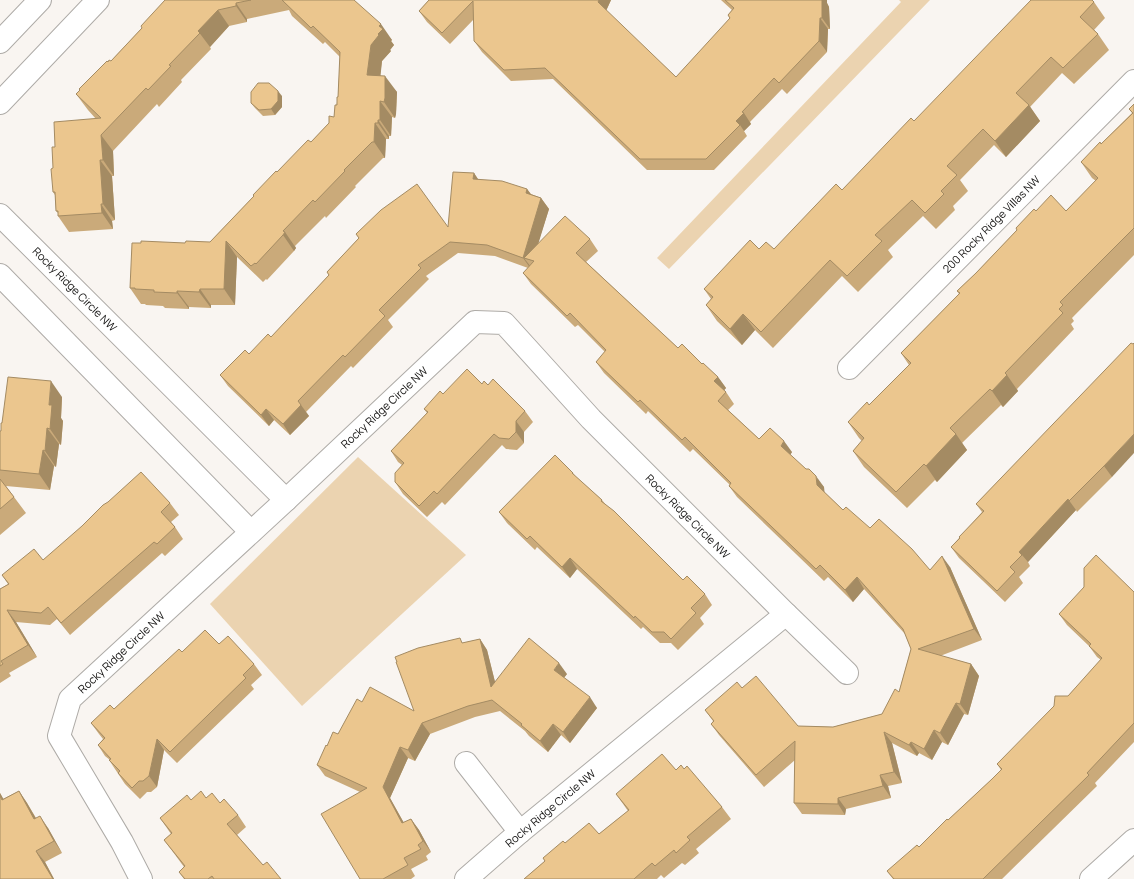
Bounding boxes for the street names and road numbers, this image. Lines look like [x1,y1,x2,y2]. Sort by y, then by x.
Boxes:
street label: 200 Rocky Ridge Villas NW [939,172,1043,276]
street label: Rocky Ridge Circle NW [30,244,121,335]
street label: Rocky Ridge Circle NW [337,362,431,451]
street label: Rocky Ridge Circle NW [643,471,734,562]
street label: Rocky Ridge Circle NW [74,607,168,696]
street label: Rocky Ridge Circle NW [502,765,599,850]

